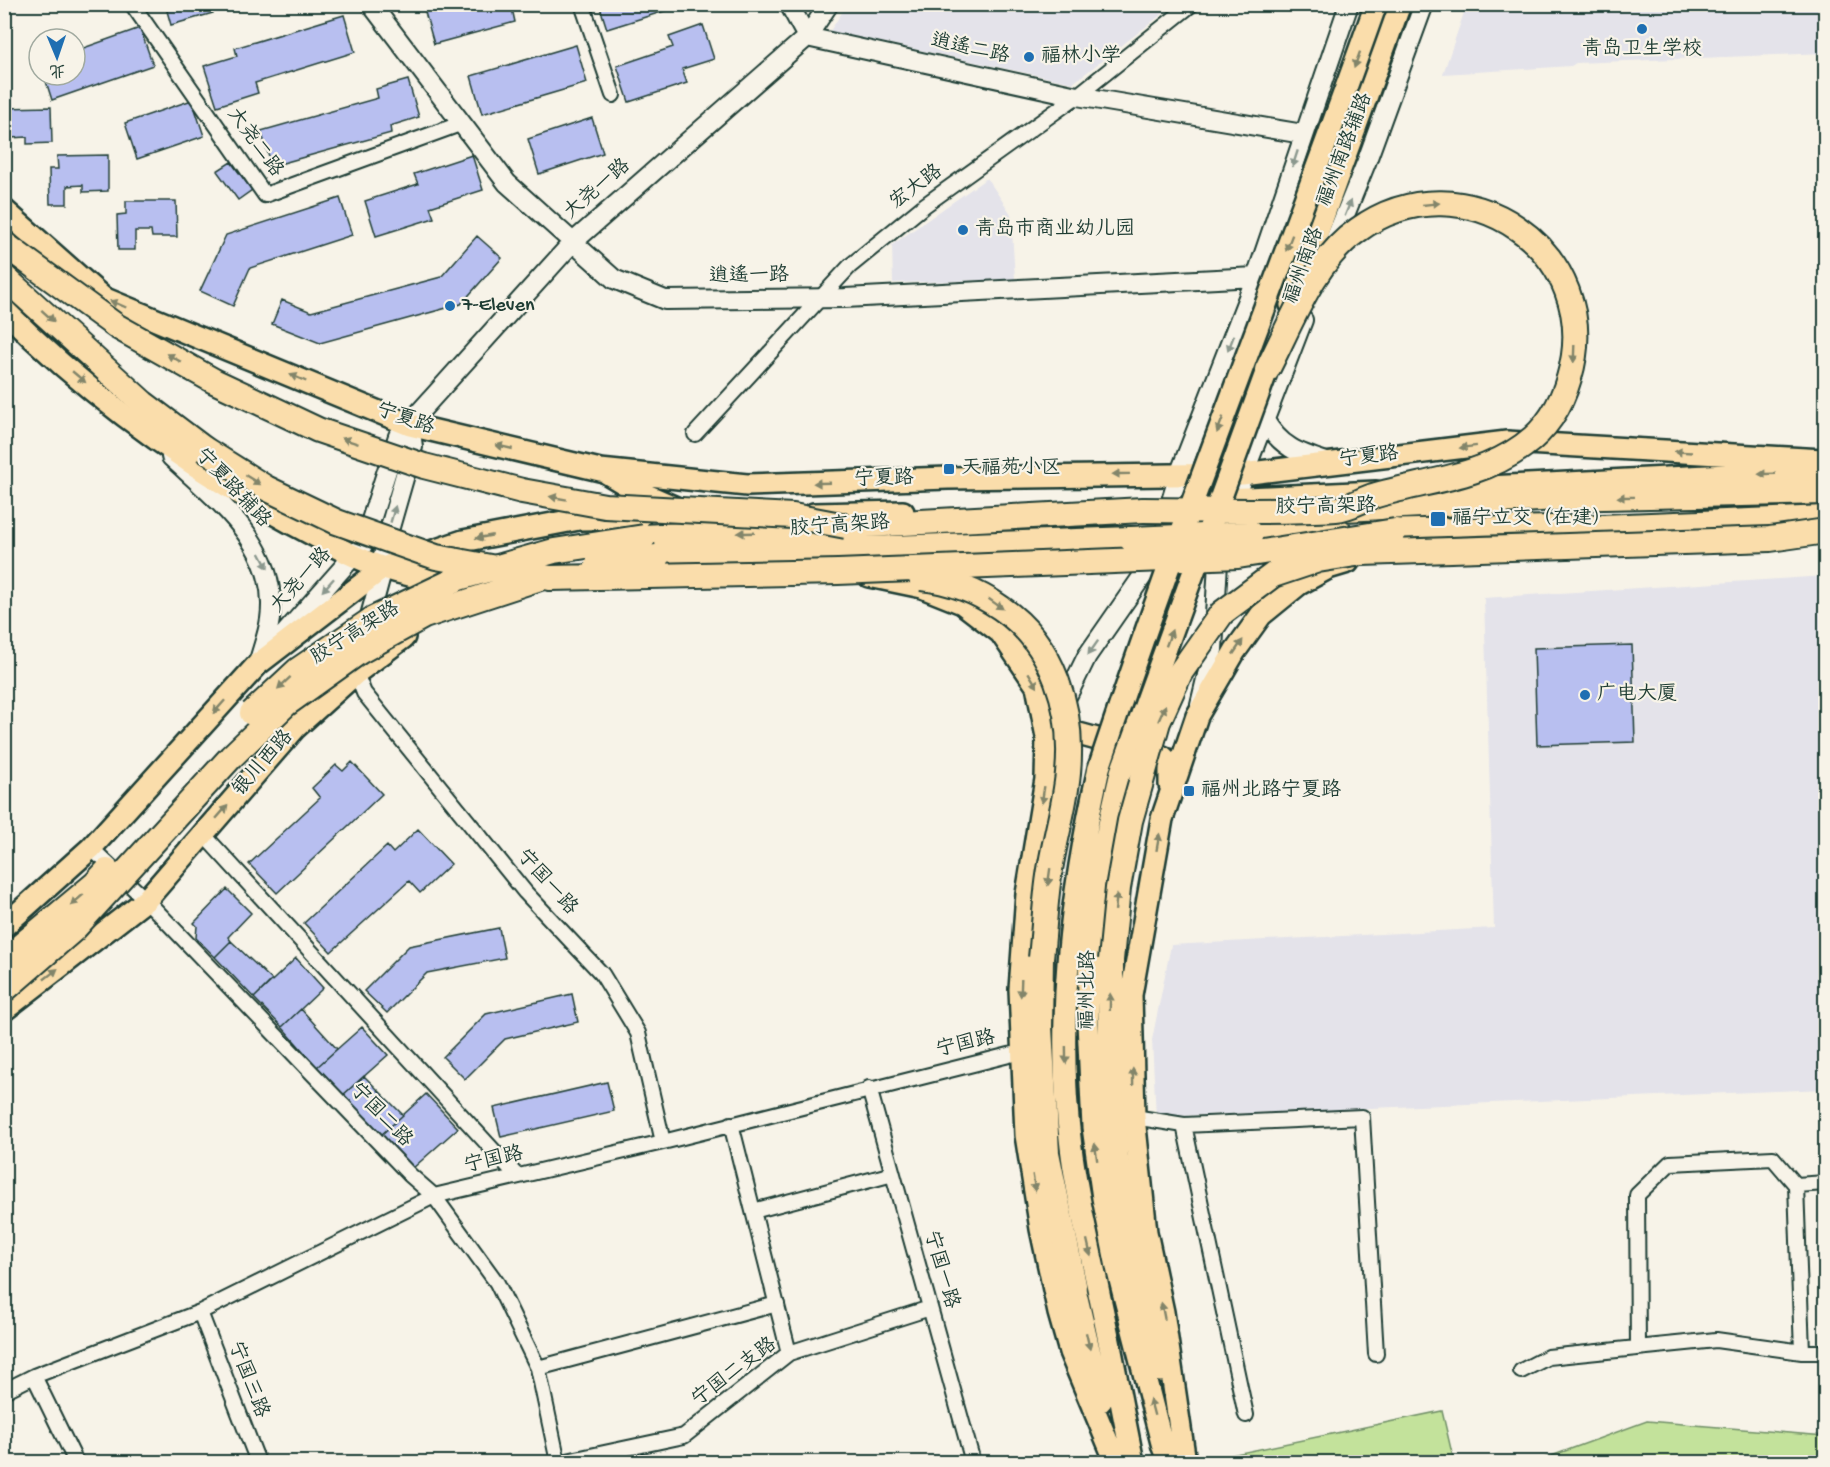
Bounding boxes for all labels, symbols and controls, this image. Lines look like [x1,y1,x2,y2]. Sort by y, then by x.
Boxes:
marker: 青岛卫生学校 [1635,22,1649,36]
north arrow [27,27,87,87]
street label: 逍遥二路 [928,28,1013,70]
place label: 青岛卫生学校 [1582,37,1702,62]
place label: 福林小学 [1041,44,1121,69]
marker: 福林小学 [1022,50,1036,64]
one-way arrow [1351,51,1361,69]
text: 北 [49,59,66,79]
street label: 福州南路辅路 [1312,88,1379,210]
street label: 大尧二路 [221,103,289,183]
one-way arrow [1290,150,1299,168]
street label: 大尧一路 [559,153,636,225]
street label: 宏大路 [885,159,949,215]
one-way arrow [1343,199,1353,217]
one-way arrow [1422,199,1441,209]
place label: 青岛市商业幼儿园 [975,217,1135,242]
marker: 青岛市商业幼儿园 [956,223,970,237]
street label: 福州南路 [1279,223,1330,308]
one-way arrow [1284,234,1294,252]
street label: 逍遥一路 [709,263,790,289]
place label: 7-Eleven [461,295,535,318]
one-way arrow [108,299,126,309]
marker: 7-Eleven [443,299,457,313]
one-way arrow [40,309,55,323]
one-way arrow [1226,334,1235,352]
one-way arrow [1569,344,1578,363]
one-way arrow [166,353,182,364]
one-way arrow [71,370,86,383]
one-way arrow [289,373,307,382]
street label: 宁夏路 [373,397,439,441]
one-way arrow [1215,416,1224,434]
one-way arrow [341,435,359,445]
street label: 宁夏路 [1338,441,1401,473]
one-way arrow [494,442,513,451]
one-way arrow [1458,442,1477,451]
street label: 宁夏路辅路 [189,443,277,534]
one-way arrow [1674,448,1693,457]
place label: 天福苑小区 [961,456,1061,481]
marker: 天福苑小区 [942,462,956,476]
street label: 宁夏路 [854,465,915,493]
one-way arrow [1112,469,1131,479]
one-way arrow [1758,470,1777,479]
one-way arrow [245,475,262,486]
one-way arrow [812,478,831,487]
one-way arrow [1616,492,1635,502]
one-way arrow [549,493,568,502]
street label: 胶宁高架路 [1276,494,1377,520]
one-way arrow [389,505,399,523]
place label: 福宁立交（在建） [1452,506,1612,531]
street label: 胶宁高架路 [789,510,892,542]
marker: 福宁立交（在建） [1429,510,1447,528]
one-way arrow [736,528,755,537]
one-way arrow [475,533,494,542]
street label: 大尧一路 [265,541,338,618]
one-way arrow [259,553,268,570]
one-way arrow [322,577,335,592]
street label: 胶宁高架路 [306,596,405,670]
one-way arrow [988,598,1004,609]
one-way arrow [1164,629,1174,647]
one-way arrow [1087,639,1099,655]
one-way arrow [1232,639,1243,656]
one-way arrow [1027,672,1038,689]
one-way arrow [277,676,292,690]
place label: 广电大厦 [1597,682,1677,707]
marker: 广电大厦 [1578,688,1592,702]
one-way arrow [213,699,226,714]
one-way arrow [1157,703,1167,721]
street label: 银川西路 [228,724,300,802]
place label: 福州北路宁夏路 [1201,778,1342,803]
marker: 福州北路宁夏路 [1182,784,1196,798]
one-way arrow [1039,786,1048,805]
one-way arrow [215,805,228,820]
one-way arrow [1154,832,1163,851]
street label: 宁国一路 [511,844,583,921]
one-way arrow [1045,868,1054,887]
one-way arrow [1111,892,1121,911]
one-way arrow [69,893,85,906]
street label: 福州北路 [1075,949,1101,1030]
one-way arrow [43,968,58,980]
one-way arrow [1016,979,1026,998]
one-way arrow [1105,992,1114,1011]
street label: 宁国路 [934,1025,999,1063]
one-way arrow [1061,1046,1071,1065]
one-way arrow [1129,1067,1138,1086]
street label: 宁国二路 [344,1078,418,1153]
street label: 宁国路 [462,1141,527,1179]
one-way arrow [1092,1143,1101,1162]
one-way arrow [1029,1173,1038,1192]
street label: 宁国一路 [918,1228,964,1313]
one-way arrow [1085,1239,1095,1257]
one-way arrow [1158,1302,1167,1321]
street label: 宁国二支路 [687,1332,783,1412]
one-way arrow [1084,1332,1093,1351]
street label: 宁国三路 [222,1338,274,1422]
one-way arrow [1147,1397,1157,1416]

